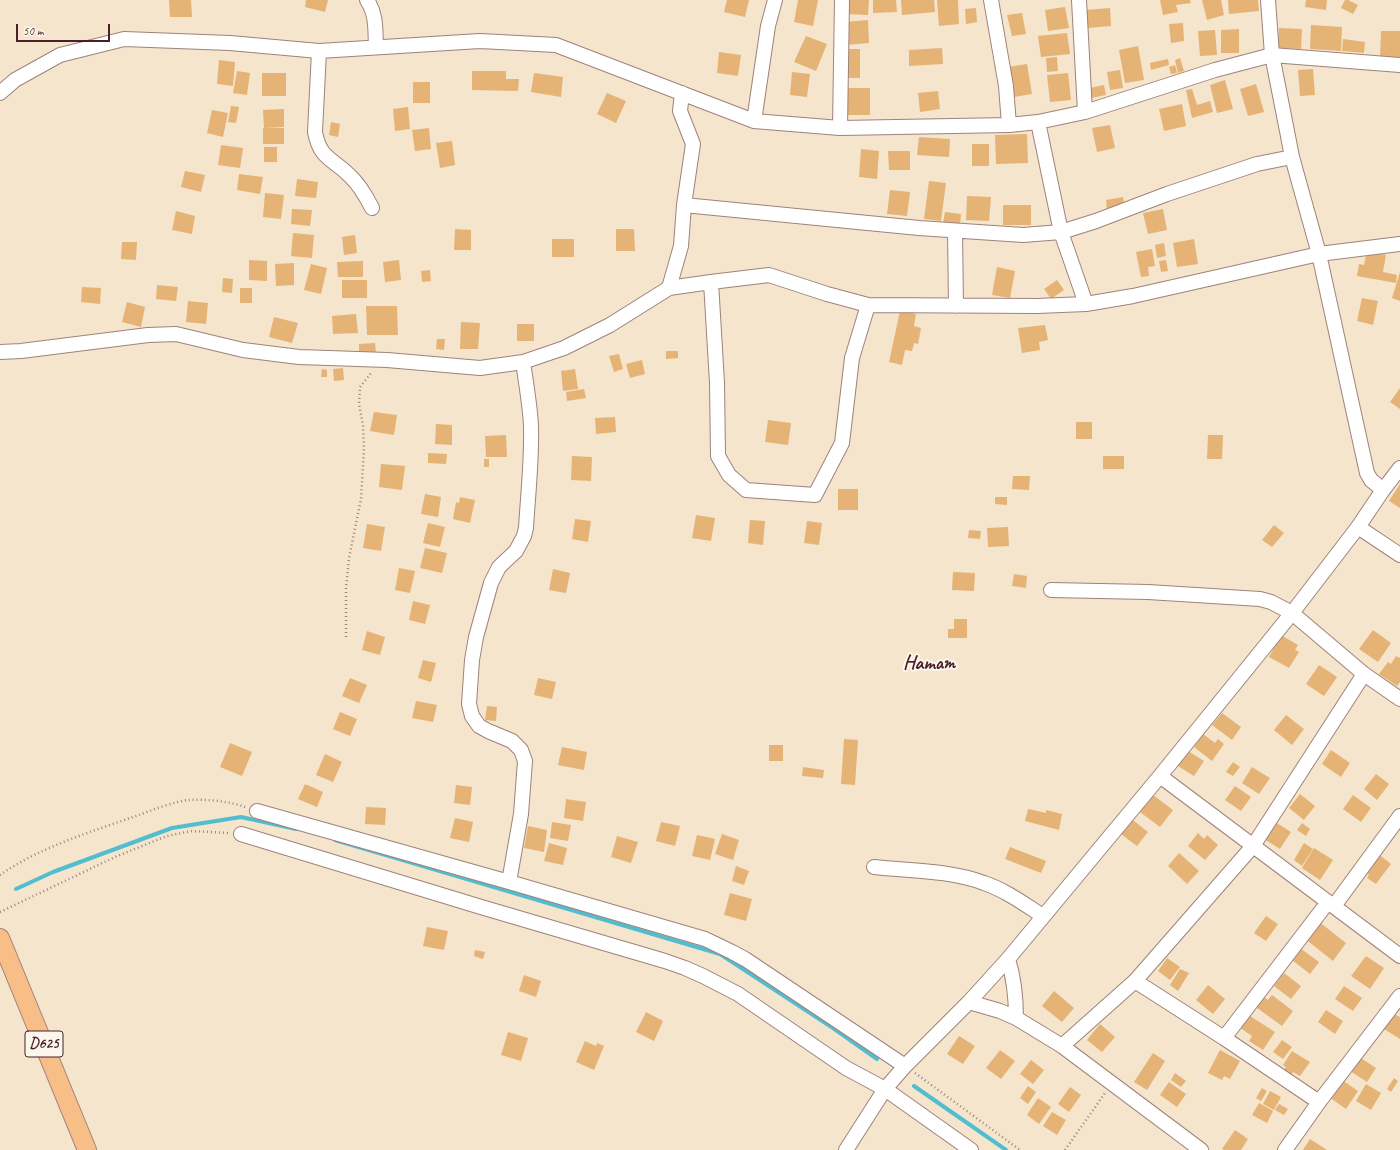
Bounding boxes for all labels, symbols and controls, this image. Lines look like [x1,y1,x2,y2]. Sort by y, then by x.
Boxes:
scale bar [18,16,112,42]
text: 50 m [23,23,43,39]
district label: Hamam [903,652,955,676]
road number: D625 [25,1031,63,1057]

